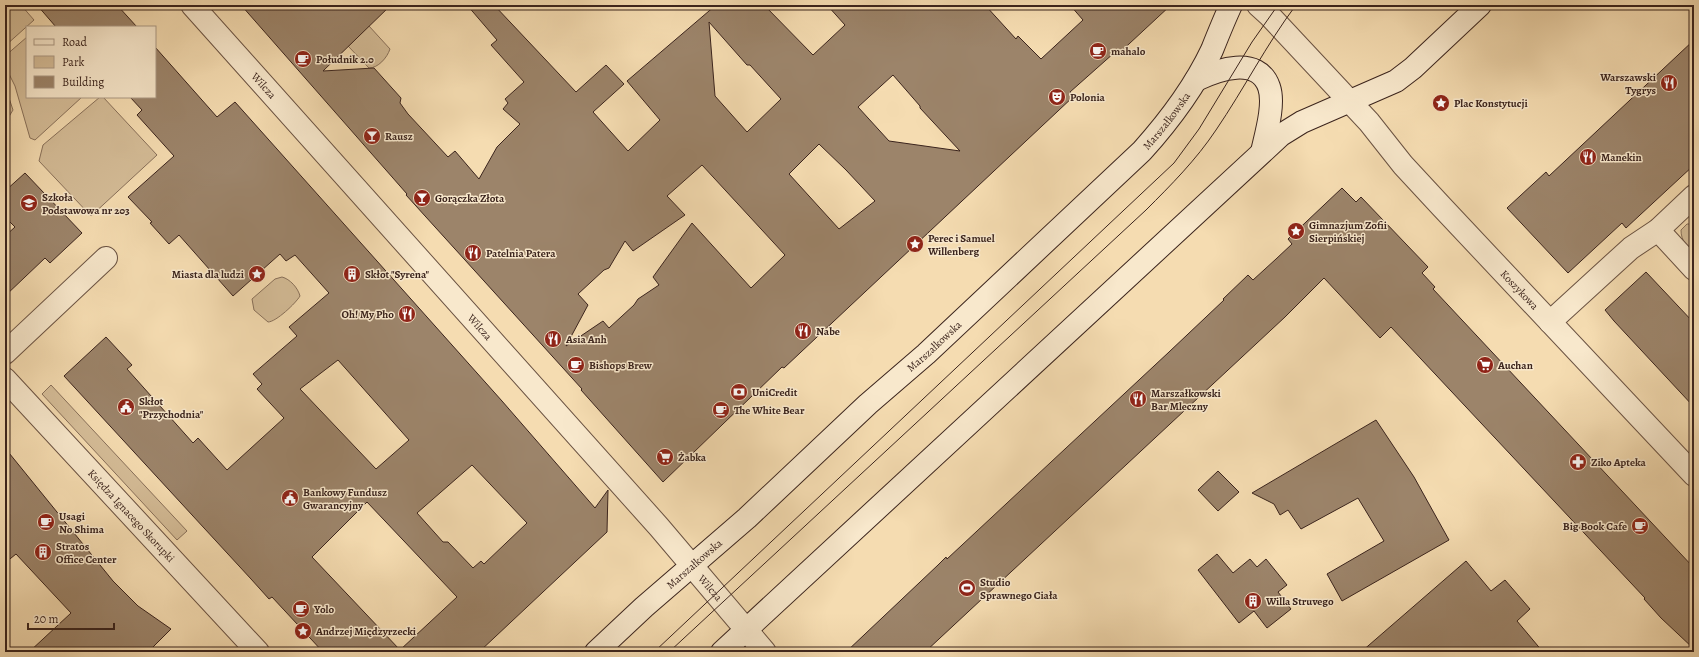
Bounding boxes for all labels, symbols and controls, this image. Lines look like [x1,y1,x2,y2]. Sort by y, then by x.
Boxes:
legend [26,26,156,98]
text: Road [62,34,88,50]
cafe icon: mahalo [1088,41,1108,61]
place label: mahalo [1111,44,1146,59]
cafe icon: Południk 2.0 [293,49,313,69]
place label: Południk 2.0 [316,52,374,67]
text: Park [62,54,85,70]
street label: Wilcza [248,68,280,102]
place label: Warszawski Tygrys [1599,70,1656,98]
restaurant icon: Warszawski Tygrys [1659,73,1679,93]
text: Building [62,74,104,90]
theatre icon: Polonia [1047,87,1067,107]
street label: Marszałkowska [1139,88,1194,153]
place label: Polonia [1070,90,1106,105]
place icon: Plac Konstytucji [1431,93,1451,113]
place label: Plac Konstytucji [1454,96,1528,111]
bar icon: Rausz [362,126,382,146]
place label: Rausz [385,129,413,144]
restaurant icon: Manekin [1578,147,1598,167]
place label: Manekin [1601,150,1642,165]
bar icon: Gorączka Złota [412,188,432,208]
place label: Szkoła Podstawowa nr 203 [42,190,130,218]
place label: Gorączka Złota [435,191,505,206]
school or university icon: Szkoła Podstawowa nr 203 [19,193,39,213]
place label: Gimnazjum Zofii Sierpińskiej [1309,218,1387,246]
place icon: Gimnazjum Zofii Sierpińskiej [1286,221,1306,241]
place label: Perec i Samuel Willenberg [927,231,995,259]
place icon: Perec i Samuel Willenberg [905,234,925,254]
restaurant icon: Patelnia Patera [463,243,483,263]
place label: Patelnia Patera [486,246,556,261]
place icon: Miasta dla ludzi [247,264,267,284]
building icon: Skłot "Syrena" [342,264,362,284]
street label: Koszykowa [1497,266,1543,314]
place label: Miasta dla ludzi [172,267,244,282]
place label: Skłot "Syrena" [365,267,430,282]
restaurant icon: Oh! My Pho [397,304,417,324]
place label: Oh! My Pho [341,307,394,322]
street label: Wilcza [464,310,496,344]
street label: Marszałkowska [903,316,965,375]
restaurant icon: Nabe [793,321,813,341]
place label: Nabe [816,324,840,339]
restaurant icon: Asia Anh [543,329,563,349]
place label: Asia Anh [565,332,607,347]
cafe icon: Bishops Brew [566,355,586,375]
supermarket icon: Auchan [1475,355,1495,375]
place label: Bishops Brew [589,358,653,373]
place label: Auchan [1497,358,1533,373]
bank icon: UniCredit [729,382,749,402]
place label: UniCredit [752,385,798,400]
place label: Marszałkowski Bar Mleczny [1151,386,1221,414]
restaurant icon: Marszałkowski Bar Mleczny [1128,389,1148,409]
place label: Skłot "Przychodnia" [139,394,204,422]
public building icon: Skłot "Przychodnia" [116,397,136,417]
cafe icon: The White Bear [711,400,731,420]
place label: The White Bear [734,403,805,418]
supermarket icon: Żabka [655,447,675,467]
place label: Żabka [678,450,707,465]
pharmacy icon: Ziko Apteka [1568,452,1588,472]
place label: Ziko Apteka [1591,455,1646,470]
street label: Księdza Ignacego Skorupki [85,466,178,565]
place label: Bankowy Fundusz Gwarancyjny [303,485,387,513]
public building icon: Bankowy Fundusz Gwarancyjny [280,488,300,508]
place label: Usagi No Shima [59,509,105,537]
cafe icon: Usagi No Shima [36,512,56,532]
cafe icon: Big Book Cafe [1630,516,1650,536]
place label: Big Book Cafe [1563,519,1627,534]
street label: Marszałkowska [663,535,726,592]
place label: Stratos Office Center [56,539,117,567]
building icon: Stratos Office Center [33,542,53,562]
street label: Wilcza [694,570,727,605]
place label: Studio Sprawnego Ciała [980,575,1058,603]
sports icon: Studio Sprawnego Ciała [957,578,977,598]
building icon: Willa Struvego [1243,591,1263,611]
place label: Willa Struvego [1265,594,1334,609]
cafe icon: Yolo [291,599,311,619]
place label: Yolo [313,602,334,617]
scale bar [28,605,114,631]
text: 20 m [34,611,58,627]
place icon: Andrzej Międzyrzecki [293,621,313,641]
place label: Andrzej Międzyrzecki [315,624,416,639]

